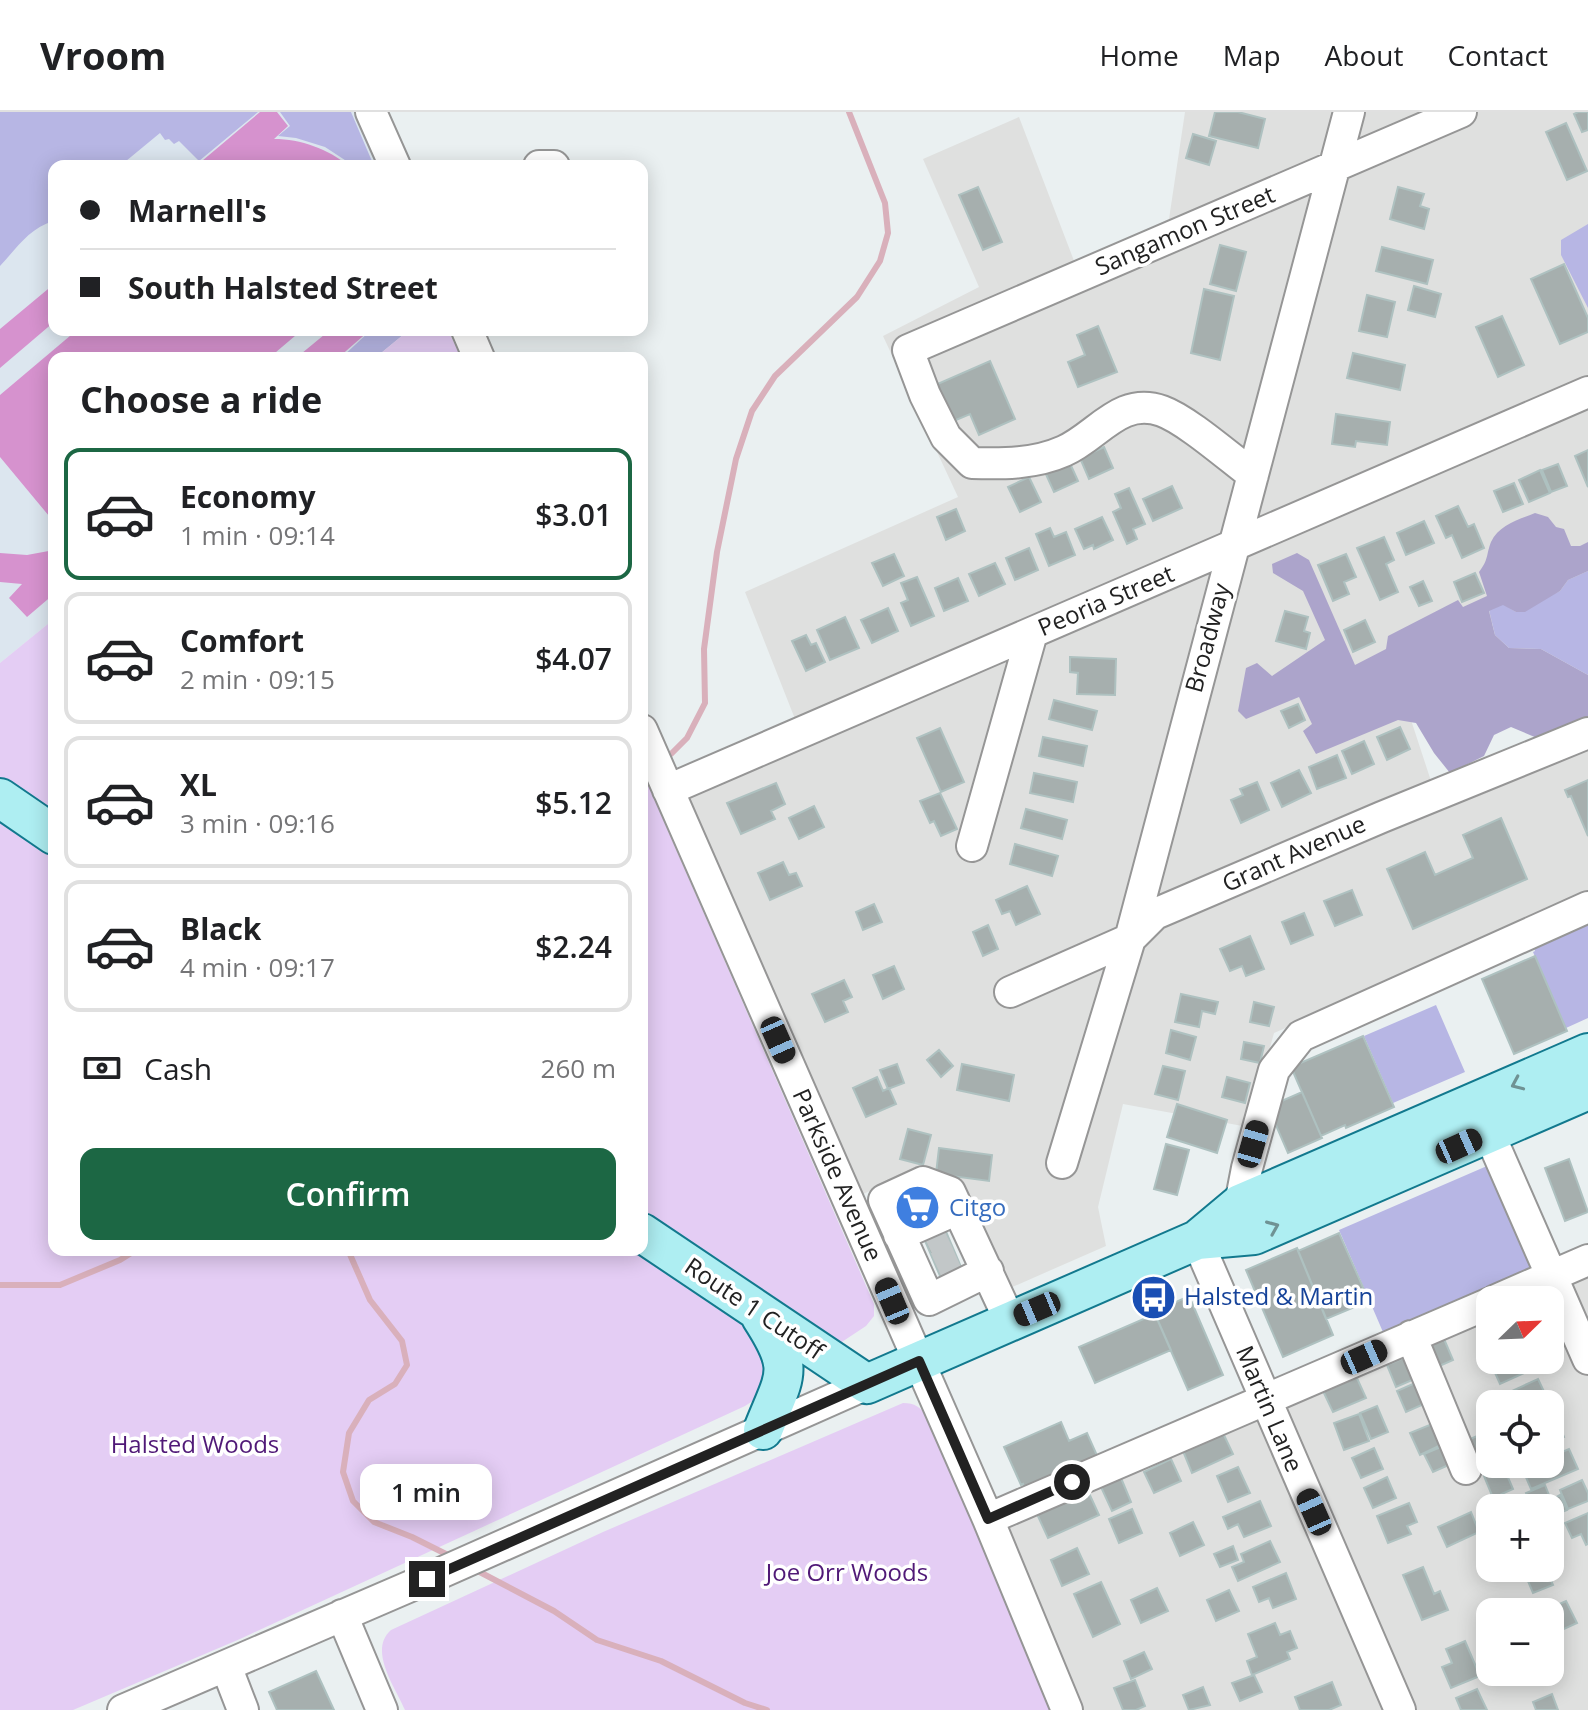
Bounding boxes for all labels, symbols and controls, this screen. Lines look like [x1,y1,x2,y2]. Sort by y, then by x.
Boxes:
text: Vroom [40,29,166,81]
text: Home [1100,36,1179,74]
text: Map [1223,36,1281,74]
text: About [1325,36,1403,74]
text: Contact [1447,36,1548,74]
street label: Sangamon Street [1089,177,1279,282]
text: Marnell's [128,190,267,231]
text: South Halsted Street [128,267,438,308]
text: Choose a ride [80,375,322,424]
text: Economy [180,476,316,517]
icon: car [84,478,156,550]
text: $3.01 [535,494,612,535]
text: 1 min · 09:14 [180,517,335,553]
street label: Peoria Street [1032,556,1179,643]
street label: Broadway [1176,578,1237,696]
text: Comfort [180,620,304,661]
icon: car [84,622,156,694]
text: $4.07 [535,638,612,679]
text: 2 min · 09:15 [180,661,335,697]
text: XL [180,764,217,805]
icon: car [84,766,156,838]
text: $5.12 [535,782,612,823]
text: 3 min · 09:16 [180,805,335,841]
street label: Grant Avenue [1216,806,1370,899]
text: Black [180,908,261,949]
icon: car [84,910,156,982]
text: $2.24 [535,926,612,967]
text: 4 min · 09:17 [180,949,335,985]
car [757,1013,799,1067]
icon: cash [80,1046,124,1090]
text: Cash [144,1048,212,1089]
text: 260 m [541,1050,616,1086]
one-way arrow [1510,1074,1525,1090]
street label: Parkside Avenue [786,1083,891,1266]
car [1235,1118,1271,1170]
car [1432,1125,1486,1167]
button: Confirm [80,1148,616,1240]
supermarket icon: Citgo [894,1184,942,1232]
place label: Citgo [949,1190,1006,1223]
one-way arrow [1265,1220,1279,1236]
street label: Route 1 Cutoff [679,1249,832,1368]
bus stop icon: Halsted & Martin [1129,1273,1177,1321]
car [872,1274,912,1328]
place label: Halsted & Martin [1184,1279,1373,1312]
north arrow [1476,1286,1564,1374]
map controls [1476,1286,1564,1686]
car [1010,1289,1064,1329]
car [1337,1336,1391,1378]
street label: Martin Lane [1229,1340,1312,1477]
button: locate [1476,1390,1564,1478]
park label: Halsted Woods [111,1427,279,1460]
callout: 1 min [361,1463,493,1519]
route start [1054,1464,1090,1500]
text: 1 min [391,1474,461,1510]
car [1293,1485,1335,1539]
button: + [1476,1494,1564,1582]
park label: Joe Orr Woods [764,1555,928,1588]
route end [409,1561,445,1597]
button: − [1476,1598,1564,1686]

